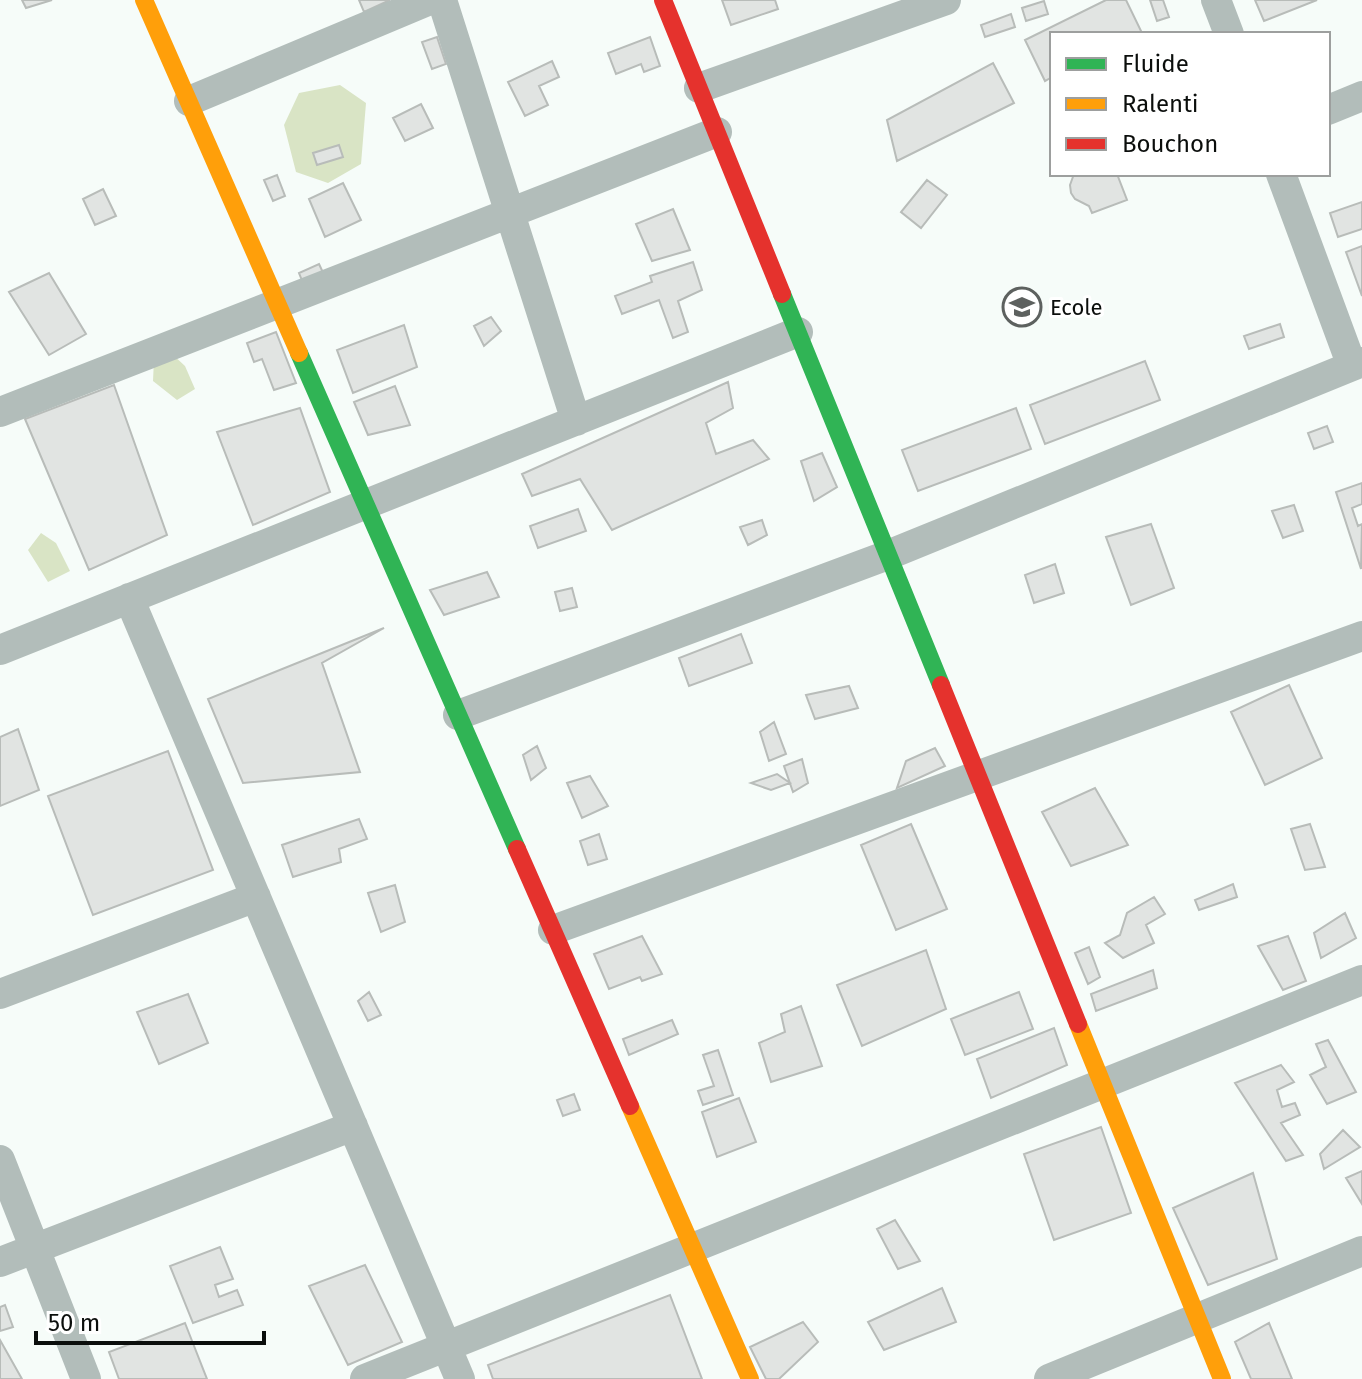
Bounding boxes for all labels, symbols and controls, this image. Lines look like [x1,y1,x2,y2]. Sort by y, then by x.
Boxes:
legend [1050,32,1330,176]
text: Fluide [1122,50,1189,78]
text: Ralenti [1122,90,1199,118]
text: Bouchon [1122,130,1218,158]
school or university icon: Ecole [1001,286,1043,328]
place label: Ecole [1050,294,1103,321]
scale bar [36,1295,264,1345]
text: 50 m [48,1309,100,1337]

